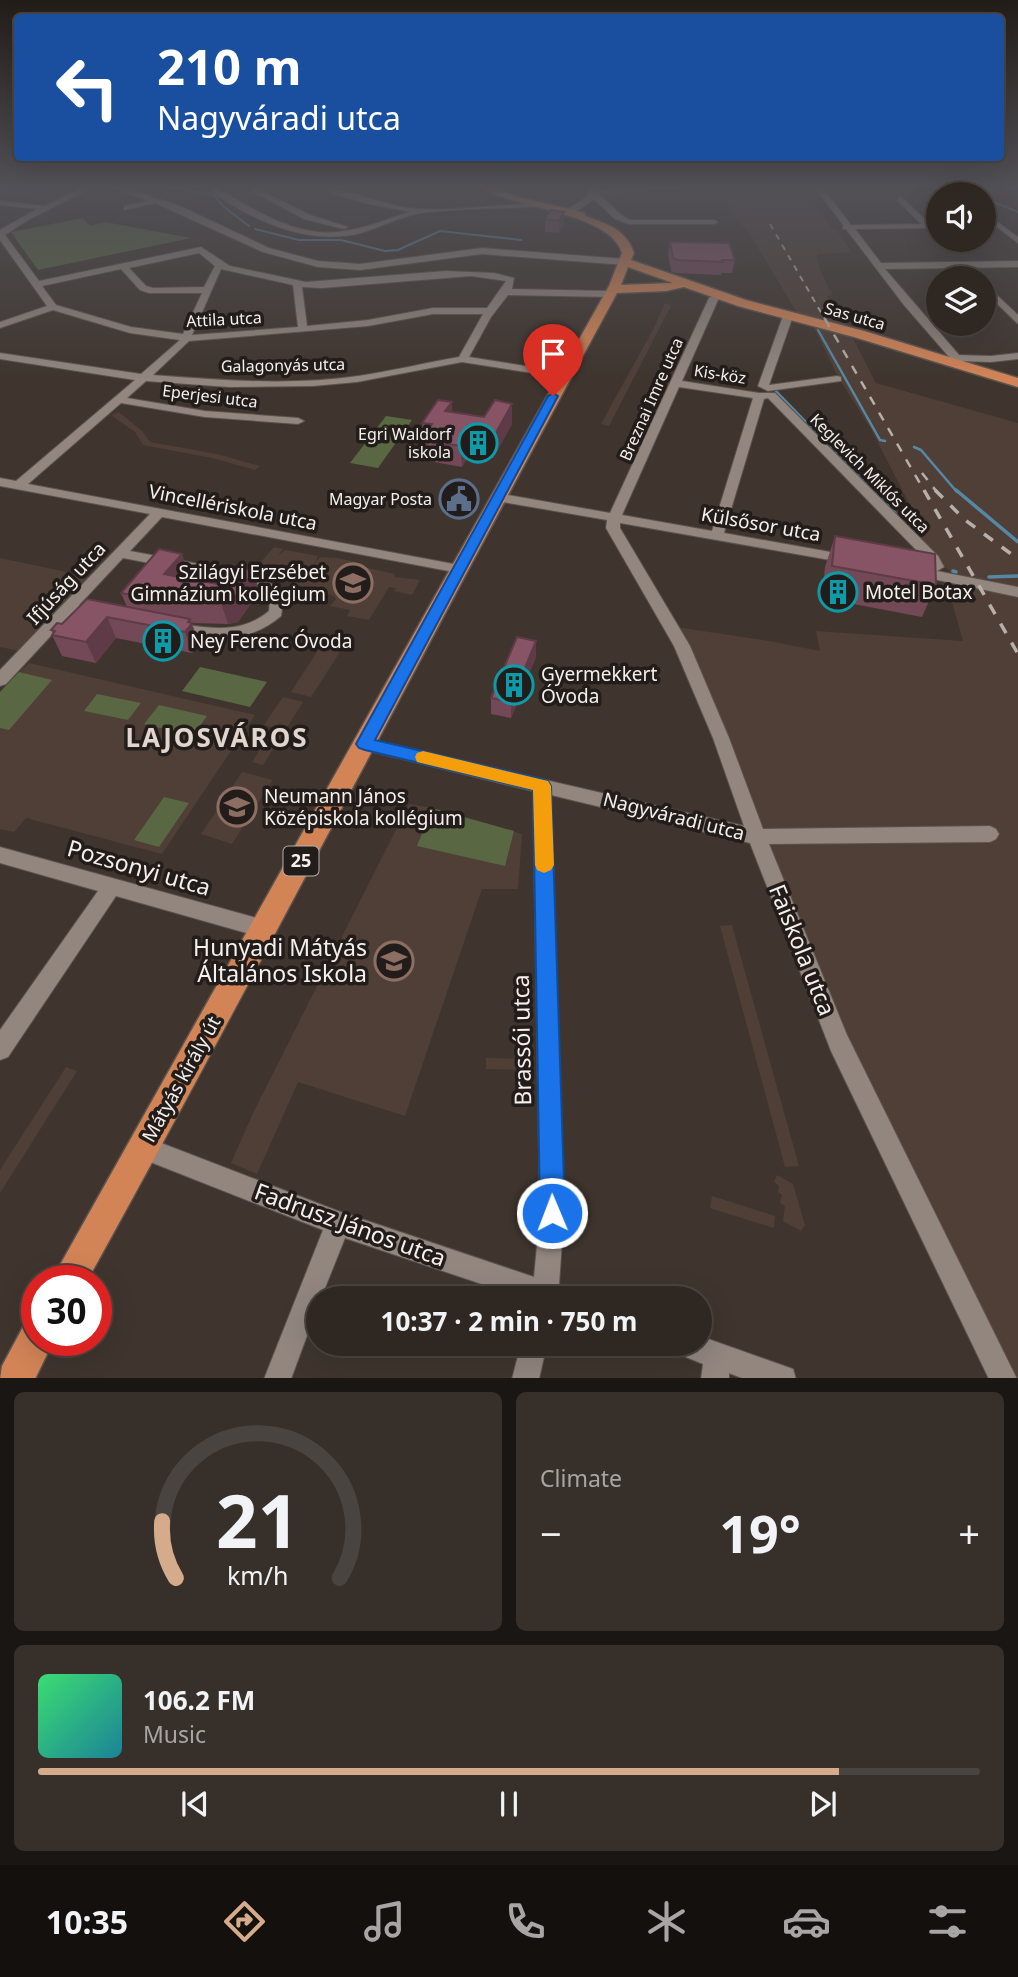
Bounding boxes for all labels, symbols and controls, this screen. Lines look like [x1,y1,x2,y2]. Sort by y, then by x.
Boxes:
text: 210 m [157,33,302,99]
icon: left [42,42,133,133]
text: Nagyváradi utca [157,96,401,139]
map controls [926,182,996,336]
button: sound [926,182,996,252]
button: layers [926,266,996,336]
street label: Sas utca [822,297,888,335]
street label: Attila utca [186,306,262,332]
pin [523,324,583,396]
street label: Breznai Imre utca [614,334,688,464]
icon: arrive [534,335,572,373]
street label: Galagonyás utca [221,353,345,377]
street label: Kis-köz [692,359,748,389]
street label: Eperjesi utca [161,379,259,413]
street label: Keglevich Miklós utca [805,408,935,538]
building icon: Egri Waldorf iskola [457,422,499,464]
place label: Egri Waldorf iskola [358,423,452,463]
street label: Vincellériskola utca [147,478,319,536]
public building icon: Magyar Posta [438,478,480,520]
place label: Magyar Posta [329,488,432,510]
street label: Külsősor utca [699,501,823,547]
street label: Ifjúság utca [21,536,111,630]
place label: Szilágyi Erzsébet Gimnázium kollégium [131,559,326,607]
school or university icon: Szilágyi Erzsébet Gimnázium kollégium [332,562,374,604]
building icon: Motel Botax [817,571,859,613]
place label: Motel Botax [865,579,973,605]
building icon: Ney Ferenc Óvoda [142,620,184,662]
place label: Ney Ferenc Óvoda [190,628,352,654]
place label: Gyermekkert Óvoda [541,661,657,709]
building icon: Gyermekkert Óvoda [493,664,535,706]
district label: LAJOSVÁROS [125,719,309,755]
place label: Neumann János Középiskola kollégium [264,783,463,831]
school or university icon: Neumann János Középiskola kollégium [216,786,258,828]
street label: Nagyváradi utca [601,786,747,846]
street label: Pozsonyi utca [64,831,215,903]
road number: 25 [284,846,318,876]
street label: Faiskola utca [762,879,844,1020]
place label: Hunyadi Mátyás Általános Iskola [193,931,367,989]
school or university icon: Hunyadi Mátyás Általános Iskola [373,940,415,982]
street label: Brassói utca [504,974,538,1106]
street label: Mátyás király út [136,1011,226,1147]
street label: Fadrusz János utca [250,1175,450,1274]
position arrow [515,1176,589,1250]
speed limit sign: 30 [21,1265,112,1356]
text: 10:37 · 2 min · 750 m [381,1303,637,1339]
text: Climate [540,1462,622,1494]
text: 21 [216,1470,300,1569]
text: 19° [719,1497,801,1568]
text: − [540,1507,562,1559]
text: + [958,1507,980,1559]
text: km/h [227,1557,289,1591]
text: 106.2 FM [143,1682,255,1718]
text: Music [143,1718,206,1750]
icon: previous [176,1785,214,1823]
icon: pause [490,1785,528,1823]
icon: next [804,1785,842,1823]
icon: directions [220,1897,269,1946]
icon: music [360,1897,409,1946]
icon: phone [501,1897,550,1946]
icon: climate [642,1897,691,1946]
icon: car [782,1897,831,1946]
icon: filters [923,1897,972,1946]
text: 10:35 [46,1900,128,1943]

